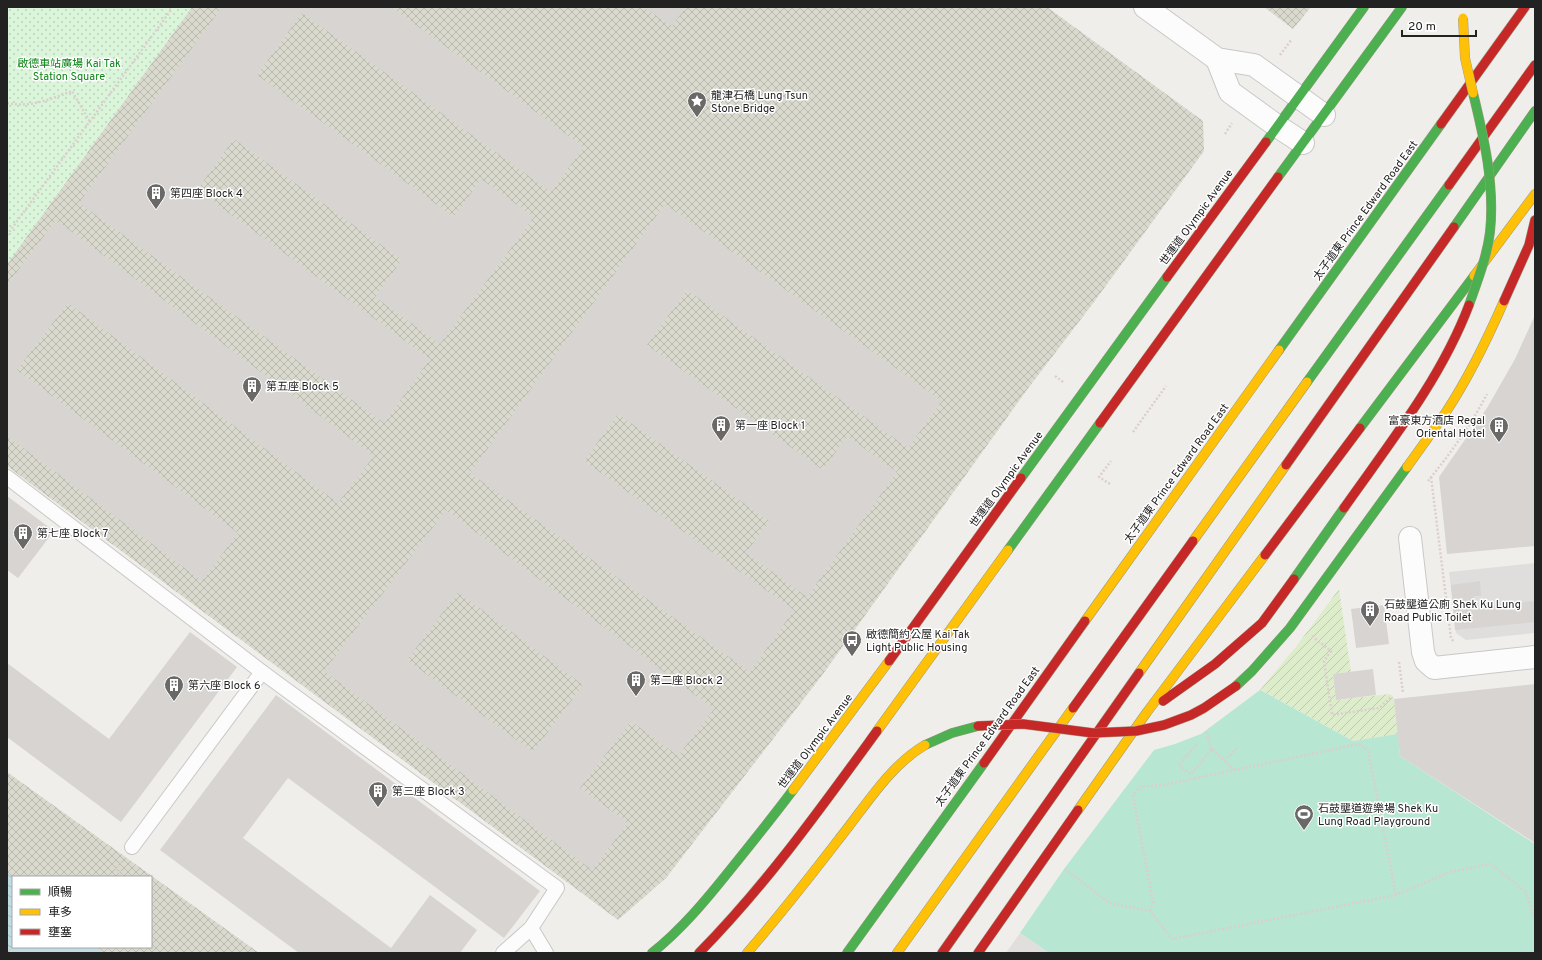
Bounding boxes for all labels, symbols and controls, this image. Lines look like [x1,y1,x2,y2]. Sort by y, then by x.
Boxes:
scale bar [1402,12,1476,38]
text: 20 m [1408,19,1436,35]
park label: 啟德車站廣場 Kai Tak Station Square [17,57,121,84]
place label: 龍津石橋 Lung Tsun Stone Bridge [711,89,808,116]
place icon: 龍津石橋 Lung Tsun Stone Bridge [686,90,708,118]
street label: 太子道東 Prince Edward Road East [1310,138,1421,283]
street label: 世運道 Olympic Avenue [1157,167,1236,268]
building icon: 第四座 Block 4 [145,182,167,210]
place label: 第四座 Block 4 [170,187,243,201]
building icon: 第五座 Block 5 [241,375,263,403]
place label: 第五座 Block 5 [266,380,339,394]
street label: 太子道東 Prince Edward Road East [1121,401,1232,546]
building icon: 第一座 Block 1 [710,414,732,442]
place label: 富豪東方酒店 Regal Oriental Hotel [1388,414,1485,441]
building icon: 富豪東方酒店 Regal Oriental Hotel [1488,415,1510,443]
place label: 第一座 Block 1 [735,419,805,433]
street label: 世運道 Olympic Avenue [967,429,1046,530]
building icon: 第七座 Block 7 [12,522,34,550]
place label: 第七座 Block 7 [37,527,108,541]
place label: 石鼓壟道公廁 Shek Ku Lung Road Public Toilet [1384,598,1521,625]
building icon: 石鼓壟道公廁 Shek Ku Lung Road Public Toilet [1359,599,1381,627]
place label: 啟德簡約公屋 Kai Tak Light Public Housing [866,628,970,655]
bus stop icon: 啟德簡約公屋 Kai Tak Light Public Housing [841,629,863,657]
street label: 太子道東 Prince Edward Road East [932,664,1043,809]
building icon: 第二座 Block 2 [625,669,647,697]
building icon: 第六座 Block 6 [163,674,185,702]
place label: 第二座 Block 2 [650,674,723,688]
place label: 第六座 Block 6 [188,679,261,693]
street label: 世運道 Olympic Avenue [776,691,856,792]
building icon: 第三座 Block 3 [367,780,389,808]
place label: 第三座 Block 3 [392,785,465,799]
place label: 石鼓壟道遊樂場 Shek Ku Lung Road Playground [1318,802,1438,829]
sports icon: 石鼓壟道遊樂場 Shek Ku Lung Road Playground [1293,803,1315,831]
legend [12,876,152,948]
text: 順暢 [48,885,72,901]
text: 車多 [48,905,72,921]
text: 壅塞 [48,925,72,941]

